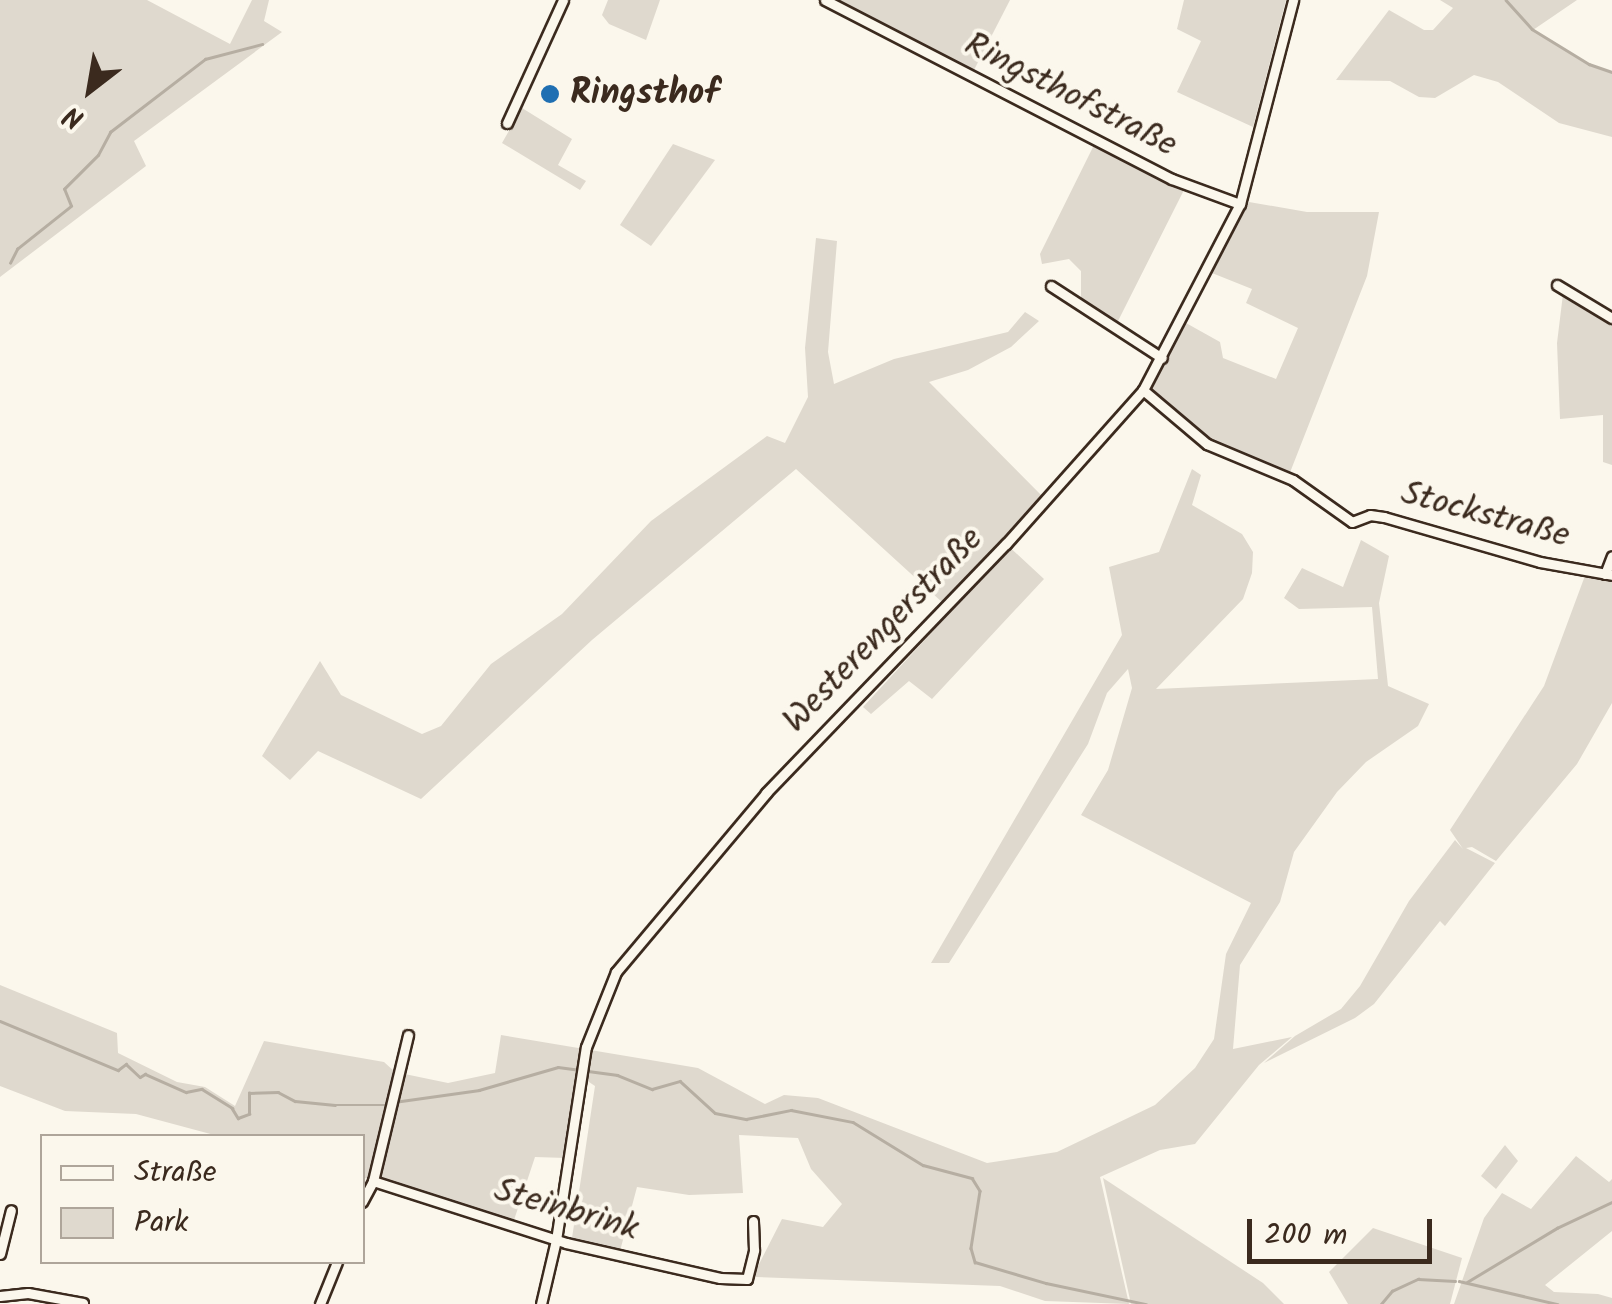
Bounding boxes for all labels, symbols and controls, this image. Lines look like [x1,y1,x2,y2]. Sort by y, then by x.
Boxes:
street label: Ringsthofstraße [957,24,1183,168]
north arrow [40,40,140,140]
place label: Ringsthof [570,73,719,115]
marker: Ringsthof [539,83,561,105]
text: N [55,92,93,140]
street label: Stockstraße [1396,473,1574,559]
street label: Westerengerstraße [775,519,993,743]
legend [40,1134,365,1264]
text: Straße [134,1149,217,1197]
street label: Steinbrink [489,1170,643,1252]
text: Park [134,1199,188,1247]
scale bar [1252,1199,1437,1261]
text: 200 m [1264,1212,1347,1260]

